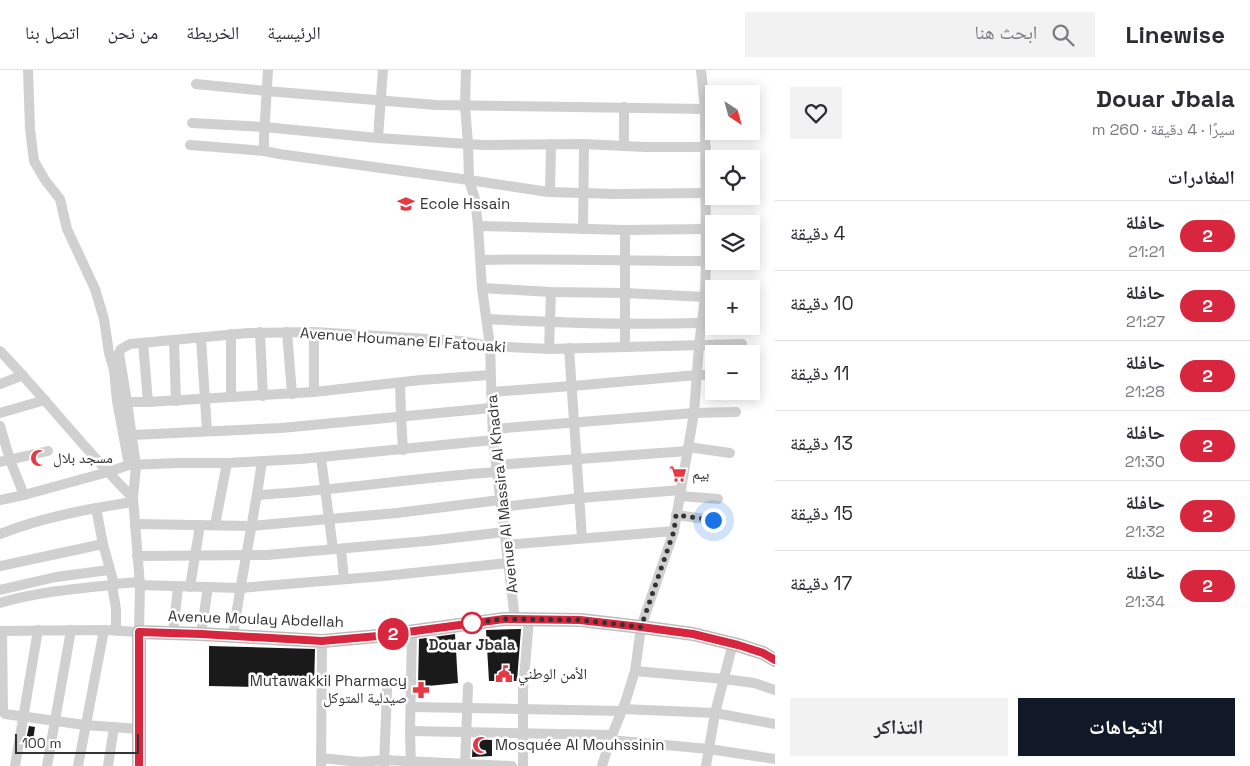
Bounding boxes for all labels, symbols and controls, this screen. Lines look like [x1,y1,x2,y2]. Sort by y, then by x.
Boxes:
search box [745,12,1095,57]
text: Linewise [1125,19,1225,50]
text: ابحث هنا [975,20,1037,45]
text: اتصل بنا [25,21,80,44]
text: من نحن [108,21,158,44]
text: الخريطة [186,21,239,44]
text: الرئيسية [267,21,321,44]
icon: search [1049,21,1077,49]
text: Douar Jbala [1096,83,1235,114]
north arrow [705,85,760,140]
map controls [705,85,760,400]
button: heart [790,87,842,139]
text: سيرًا · 4 دقيقة · 260 m [1092,119,1235,140]
button: locate [705,150,760,205]
text: المغادرات [1168,165,1235,190]
school or university icon: Ecole Hssain [396,194,416,214]
place label: Ecole Hssain [420,194,510,213]
text: حافلة [1126,210,1165,235]
button: layers [705,215,760,270]
text: 4 دقيقة [790,221,845,246]
text: 2 [1202,224,1213,247]
text: 21:21 [1128,241,1165,262]
button: + [705,280,760,335]
text: حافلة [1126,280,1165,305]
text: 10 دقيقة [790,291,854,316]
text: 2 [1202,294,1213,317]
text: 21:27 [1126,311,1165,332]
street label: Avenue Houmane El Fatouaki [300,323,507,356]
button: − [705,345,760,400]
text: حافلة [1126,350,1165,375]
text: 11 دقيقة [790,361,849,386]
text: 2 [1202,364,1213,387]
text: 21:28 [1125,381,1165,402]
street label: Avenue Al Massira Al Khadra [482,393,521,594]
text: حافلة [1126,420,1165,445]
text: 13 دقيقة [790,431,853,456]
text: 2 [1202,434,1213,457]
mosque icon: مسجد بلال [29,448,49,468]
place label: مسجد بلال [53,448,113,468]
text: 21:30 [1125,451,1165,472]
supermarket icon: بيم [668,464,688,484]
place label: بيم [692,464,709,484]
text: حافلة [1126,490,1165,515]
text: 15 دقيقة [790,501,853,526]
text: 2 [1202,504,1213,527]
your location [701,508,726,533]
text: 21:32 [1125,521,1165,542]
text: حافلة [1126,560,1165,585]
text: 17 دقيقة [790,571,852,596]
text: 2 [1202,574,1213,597]
text: 21:34 [1125,591,1165,612]
street label: Avenue Moulay Abdellah [168,606,344,631]
marker: Douar Jbala [461,612,483,634]
line badge: 2 [377,618,409,650]
text: 2 [388,622,398,645]
place label: Douar Jbala [429,635,516,654]
public building icon: الأمن الوطني [494,664,514,684]
place label: الأمن الوطني [518,664,587,686]
place label: Mutawakkil Pharmacy صيدلية المتوكل [250,671,407,708]
pharmacy icon: Mutawakkil Pharmacy صيدلية المتوكل [411,680,431,700]
button: التذاكر [790,698,1008,756]
button: الاتجاهات [1018,698,1235,756]
scale bar [15,731,139,754]
text: 100 m [22,734,61,752]
mosque icon: Mosquée Al Mouhssinin [471,735,491,755]
place label: Mosquée Al Mouhssinin [495,735,665,754]

